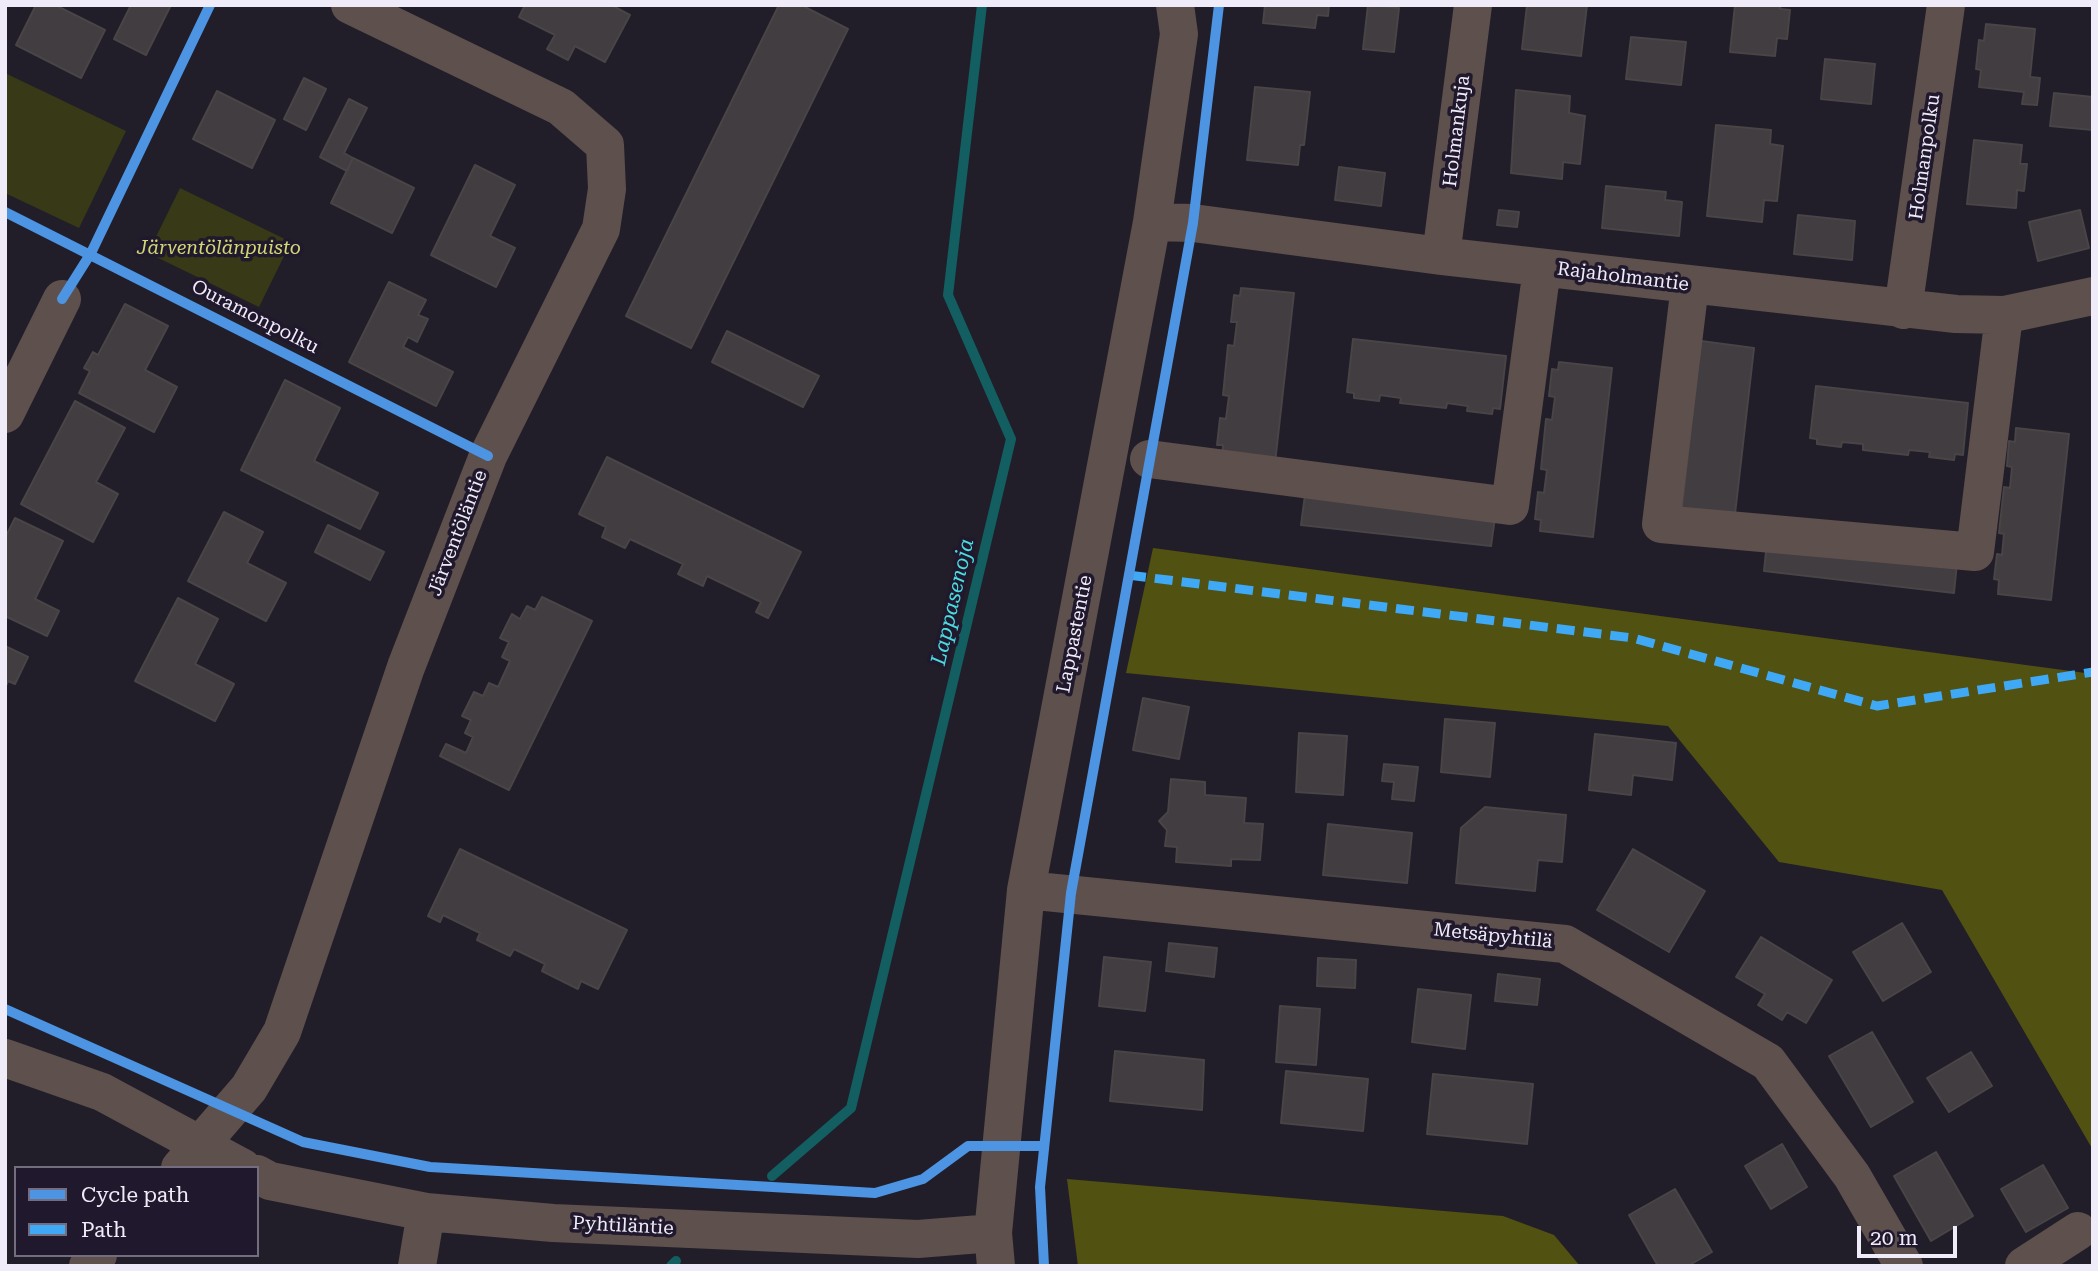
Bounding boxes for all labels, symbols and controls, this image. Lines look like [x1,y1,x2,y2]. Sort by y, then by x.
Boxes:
street label: Holmankuja [1439,74,1475,188]
street label: Holmanpolku [1905,93,1945,221]
park label: Järventölänpuisto [137,237,301,259]
street label: Rajaholmantie [1556,258,1690,296]
street label: Ouramonpolku [188,275,322,359]
street label: Järventöläntie [424,467,492,599]
water label: Lappasenoja [926,536,980,668]
street label: Lappastentie [1052,573,1098,695]
street label: Metsäpyhtilä [1432,918,1554,954]
legend [14,1166,259,1257]
text: Cycle path [81,1183,189,1207]
street label: Pyhtiläntie [572,1212,674,1240]
scale bar [1860,1212,1960,1256]
text: Path [81,1218,127,1242]
text: 20 m [1870,1226,1918,1250]

